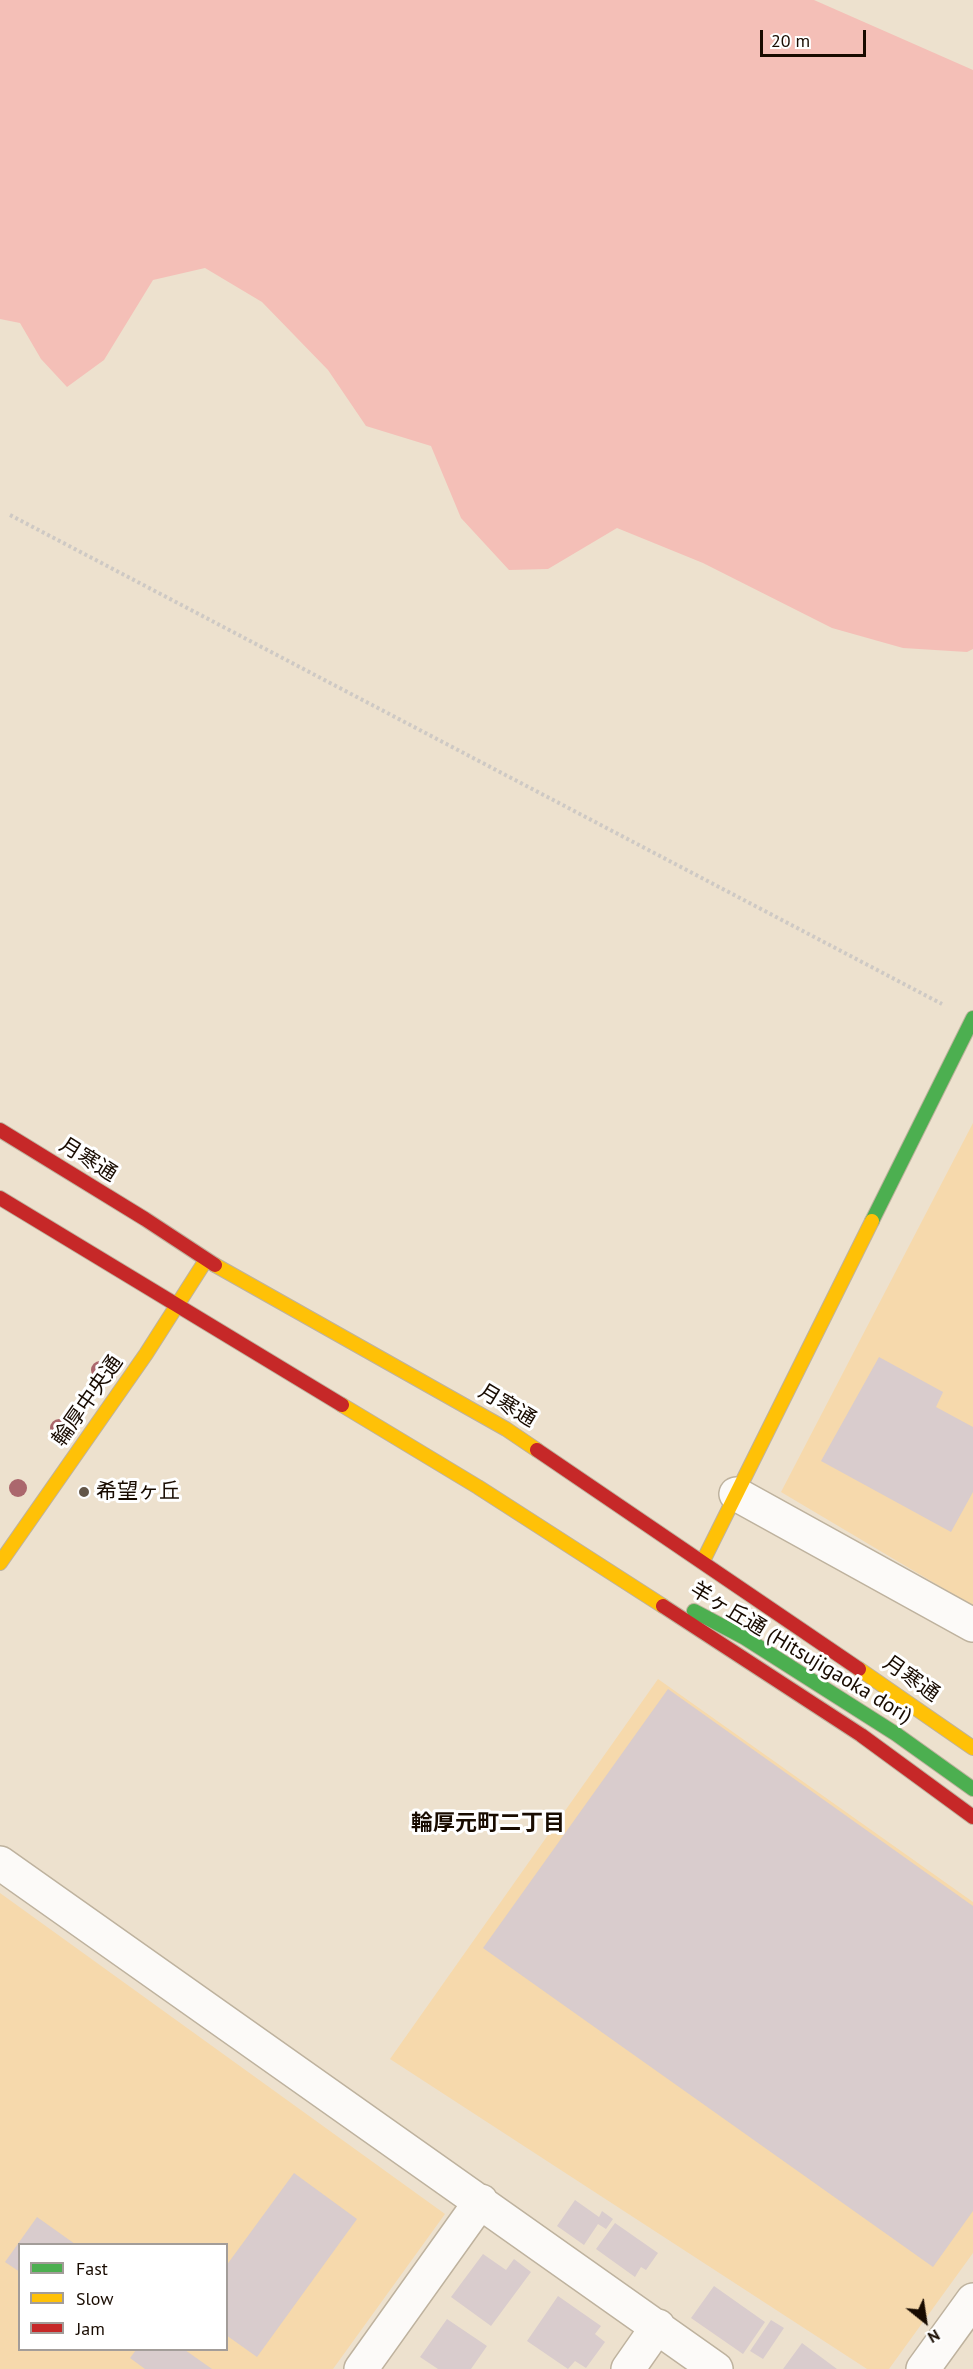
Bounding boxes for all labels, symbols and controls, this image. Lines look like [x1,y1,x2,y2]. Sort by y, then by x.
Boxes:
scale bar [763,18,870,56]
text: 20 m [771,29,810,52]
street label: 月寒通 [55,1133,121,1187]
street label: 輪厚中央通 [48,1351,128,1451]
street label: 月寒通 [474,1379,540,1433]
place label: 希望ヶ丘 [96,1479,180,1505]
marker: 希望ヶ丘 [77,1485,91,1499]
street label: 羊ヶ丘通 (Hitsujigaoka dori) [686,1577,916,1729]
street label: 月寒通 [878,1651,944,1707]
district label: 輪厚元町二丁目 [411,1811,565,1837]
legend [18,2243,228,2351]
text: Fast [76,2257,108,2280]
text: Slow [76,2287,114,2310]
north arrow [895,2291,955,2351]
text: Jam [76,2317,105,2340]
text: N [924,2325,944,2348]

